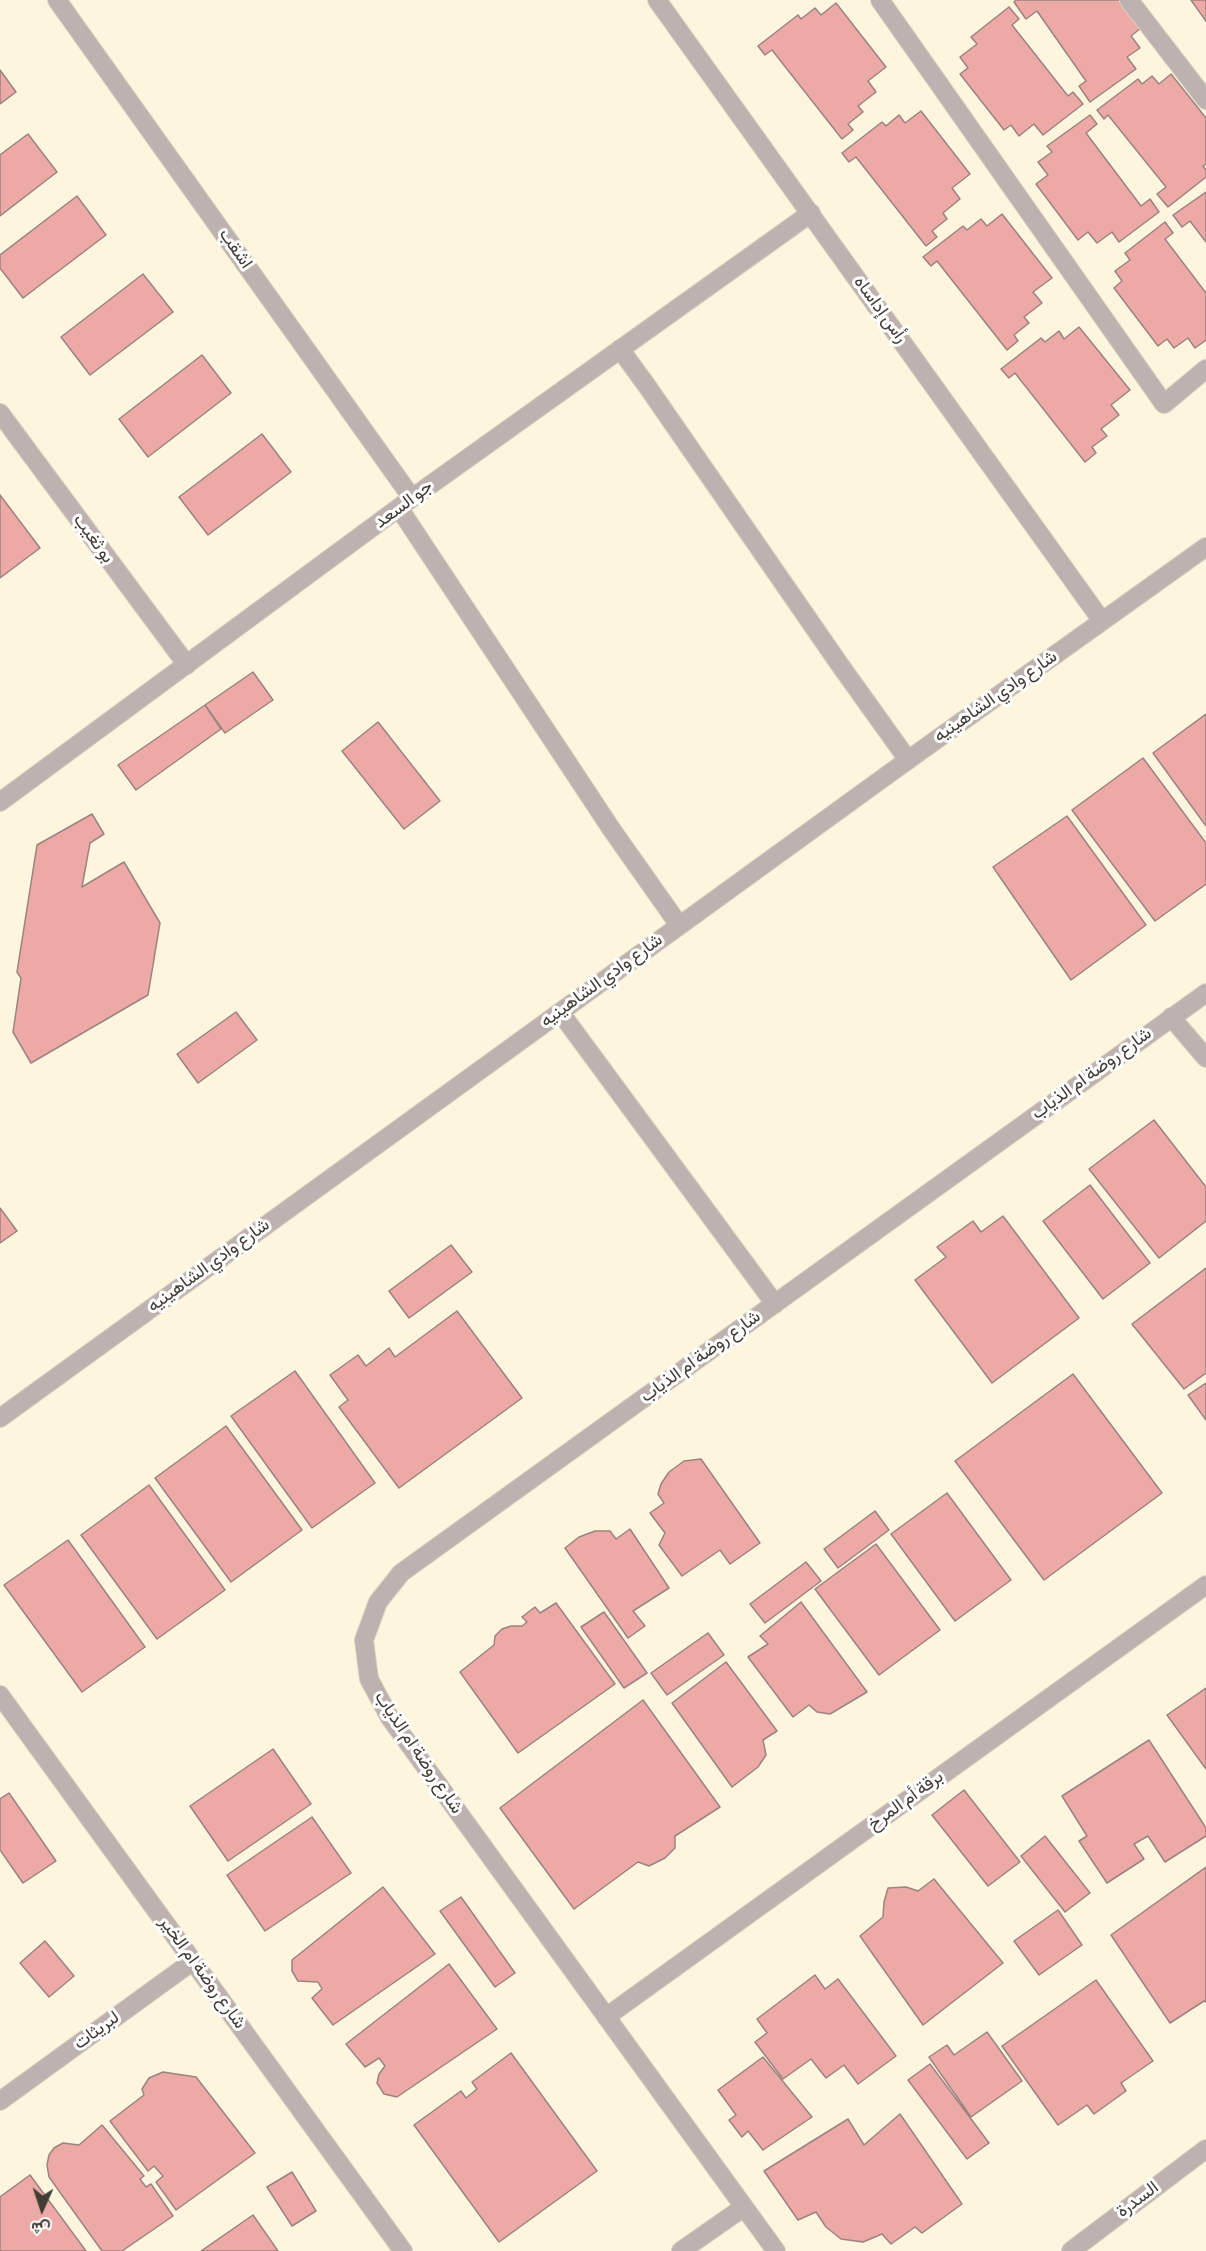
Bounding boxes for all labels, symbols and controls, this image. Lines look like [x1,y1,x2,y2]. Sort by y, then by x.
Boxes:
street label: اشقب [214,225,256,273]
street label: رأس إداساه [848,272,912,348]
street label: جو السعد [371,476,437,534]
street label: بو ثغيب [68,510,118,568]
street label: شارع وادي الشاهينيه [930,646,1062,748]
street label: شارع وادي الشاهينيه [537,929,667,1033]
street label: شارع روضة ام الذياب [1028,1023,1156,1125]
street label: شارع وادي الشاهينيه [144,1214,274,1318]
street label: شارع روضة ام الذياب [637,1306,765,1408]
street label: شارع روضة ام الذياب [369,1688,467,1818]
street label: برقة أم المرخ [864,1766,948,1836]
street label: شارع روضة ام الخير [154,1913,250,2033]
street label: لبريثات [70,2007,124,2055]
street label: السدرة [1113,2177,1163,2223]
north arrow [12,2179,72,2239]
text: ش [31,2217,51,2237]

